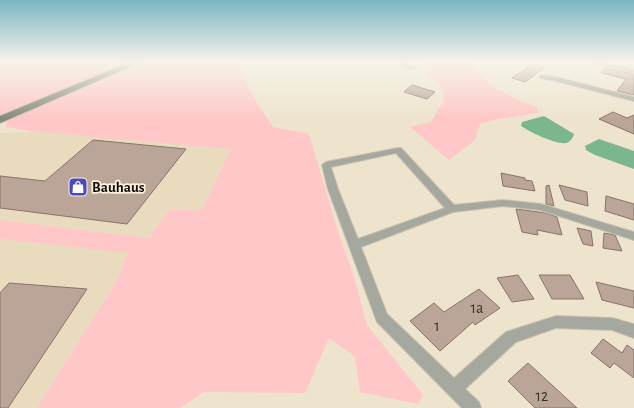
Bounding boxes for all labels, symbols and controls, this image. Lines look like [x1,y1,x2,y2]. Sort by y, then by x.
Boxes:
shop icon: Bauhaus [67,176,89,198]
place label: Bauhaus [92,180,145,195]
house number: 1a [471,300,483,316]
house number: 1 [434,318,440,334]
house number: 12 [536,388,548,404]

